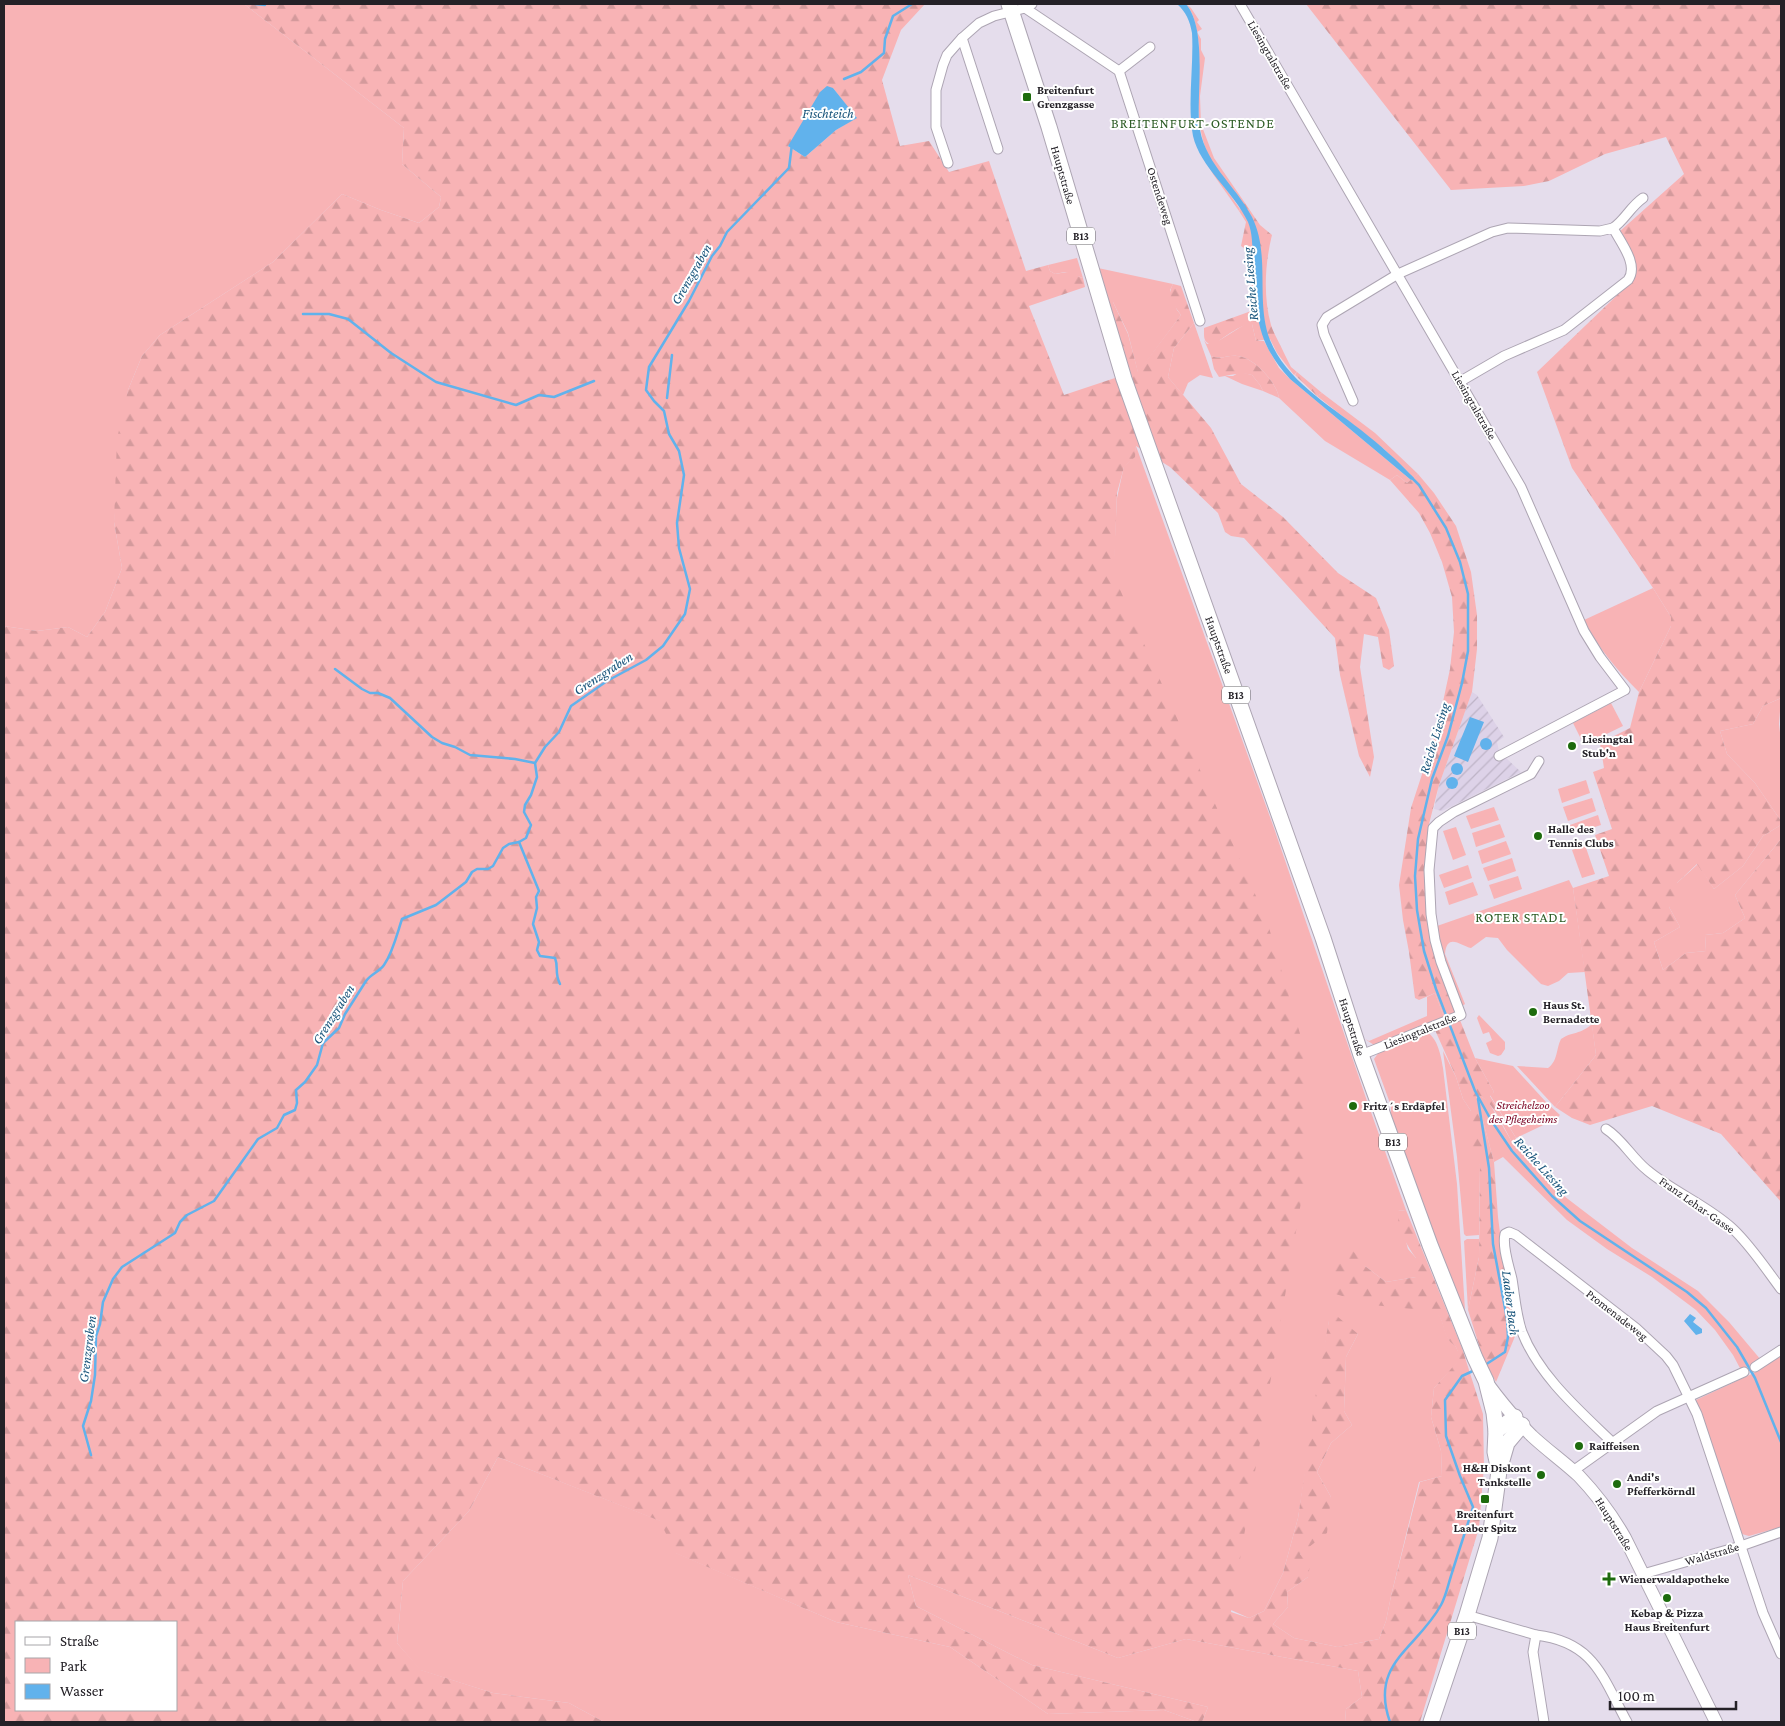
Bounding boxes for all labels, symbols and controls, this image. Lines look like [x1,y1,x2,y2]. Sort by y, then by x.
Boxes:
street label: Liesingtalstraße [1245,18,1295,92]
place label: Breitenfurt Grenzgasse [1037,83,1095,111]
marker: Breitenfurt Grenzgasse [1021,91,1033,103]
water label: Fischteich [802,105,854,121]
district label: BREITENFURT-OSTENDE [1111,115,1275,131]
street label: Hauptstraße [1048,144,1078,206]
street label: Ostendeweg [1144,165,1176,227]
road number: B13 [1067,228,1095,245]
water label: Grenzgraben [667,241,715,307]
water label: Reiche Liesing [1239,246,1261,321]
street label: Liesingtalstraße [1449,368,1499,442]
street label: Hauptstraße [1202,614,1236,676]
water label: Grenzgraben [570,648,636,698]
road number: B13 [1222,686,1250,704]
water label: Reiche Liesing [1416,700,1453,776]
place label: Liesingtal Stub'n [1582,732,1633,760]
marker: Liesingtal Stub'n [1566,740,1578,752]
place label: Halle des Tennis Clubs [1548,822,1614,850]
marker: Halle des Tennis Clubs [1532,830,1544,842]
district label: ROTER STADL [1475,909,1567,925]
water label: Grenzgraben [308,981,358,1047]
street label: Hauptstraße [1336,996,1368,1058]
place label: Haus St. Bernadette [1543,998,1600,1026]
marker: Haus St. Bernadette [1527,1006,1539,1018]
street label: Liesingtalstraße [1382,1010,1458,1052]
park label: Streichelzoo des Pflegeheims [1489,1098,1557,1126]
place label: Fritz´s Erdäpfel [1363,1099,1445,1113]
marker: Fritz´s Erdäpfel [1347,1100,1359,1112]
water label: Reiche Liesing [1511,1133,1573,1199]
road number: B13 [1379,1134,1407,1150]
street label: Franz Lehar-Gasse [1657,1174,1737,1236]
water label: Laaber Bach [1499,1270,1523,1336]
street label: Promenadeweg [1583,1287,1651,1343]
water label: Grenzgraben [75,1315,99,1383]
place label: Raiffeisen [1589,1439,1640,1453]
marker: Raiffeisen [1573,1440,1585,1452]
place label: H&H Diskont Tankstelle [1463,1461,1532,1489]
marker: H&H Diskont Tankstelle [1535,1469,1547,1481]
place label: Andi's Pfefferkörndl [1626,1470,1696,1498]
marker: Andi's Pfefferkörndl [1611,1478,1623,1490]
marker: Breitenfurt Laaber Spitz [1479,1493,1491,1505]
street label: Hauptstraße [1592,1495,1636,1553]
place label: Breitenfurt Laaber Spitz [1453,1507,1517,1535]
street label: Waldstraße [1683,1540,1741,1568]
place label: Wienerwaldapotheke [1618,1572,1730,1586]
marker: Wienerwaldapotheke [1603,1573,1615,1585]
marker: Kebap & Pizza Haus Breitenfurt [1661,1592,1673,1604]
place label: Kebap & Pizza Haus Breitenfurt [1624,1606,1710,1634]
legend [15,1621,178,1711]
road number: B13 [1448,1622,1476,1640]
text: Straße [60,1633,99,1649]
text: Park [60,1658,87,1674]
scale bar [1610,1678,1736,1710]
text: Wasser [60,1683,104,1699]
text: 100 m [1618,1688,1655,1704]

